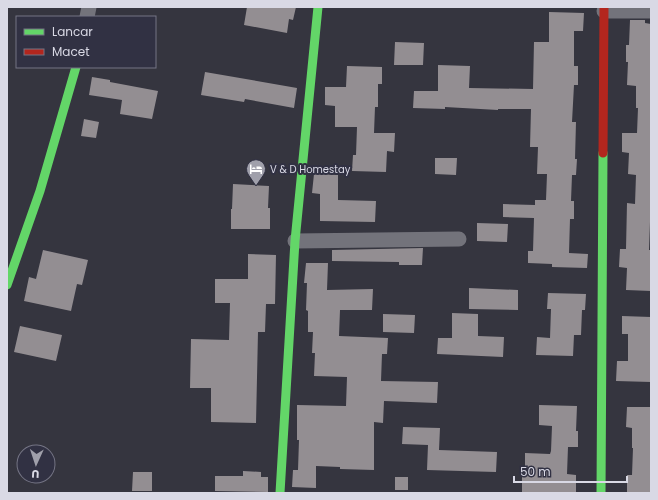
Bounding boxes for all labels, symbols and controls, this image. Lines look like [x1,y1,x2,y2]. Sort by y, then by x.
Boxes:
legend [16,16,156,68]
text: Lancar [52,23,93,40]
text: Macet [52,43,90,60]
hotel icon: V & D Homestay [245,158,267,186]
place label: V & D Homestay [270,162,351,177]
north arrow [16,444,56,484]
scale bar [514,458,627,484]
text: 50 m [520,463,551,480]
text: U [31,466,40,482]

